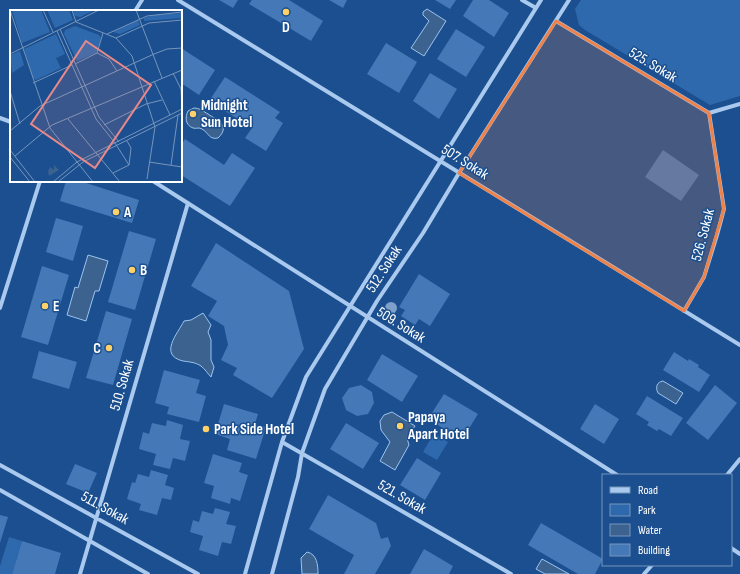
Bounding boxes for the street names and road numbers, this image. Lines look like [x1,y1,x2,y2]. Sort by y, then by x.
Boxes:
street label: 525. Sokak [625,43,681,87]
street label: 507. Sokak [438,140,492,184]
street label: 526. Sokak [687,206,719,263]
street label: 512. Sokak [362,241,406,296]
street label: 509. Sokak [373,303,429,348]
street label: 510. Sokak [106,357,138,413]
street label: 521. Sokak [374,476,430,519]
street label: 511. Sokak [78,487,133,529]

